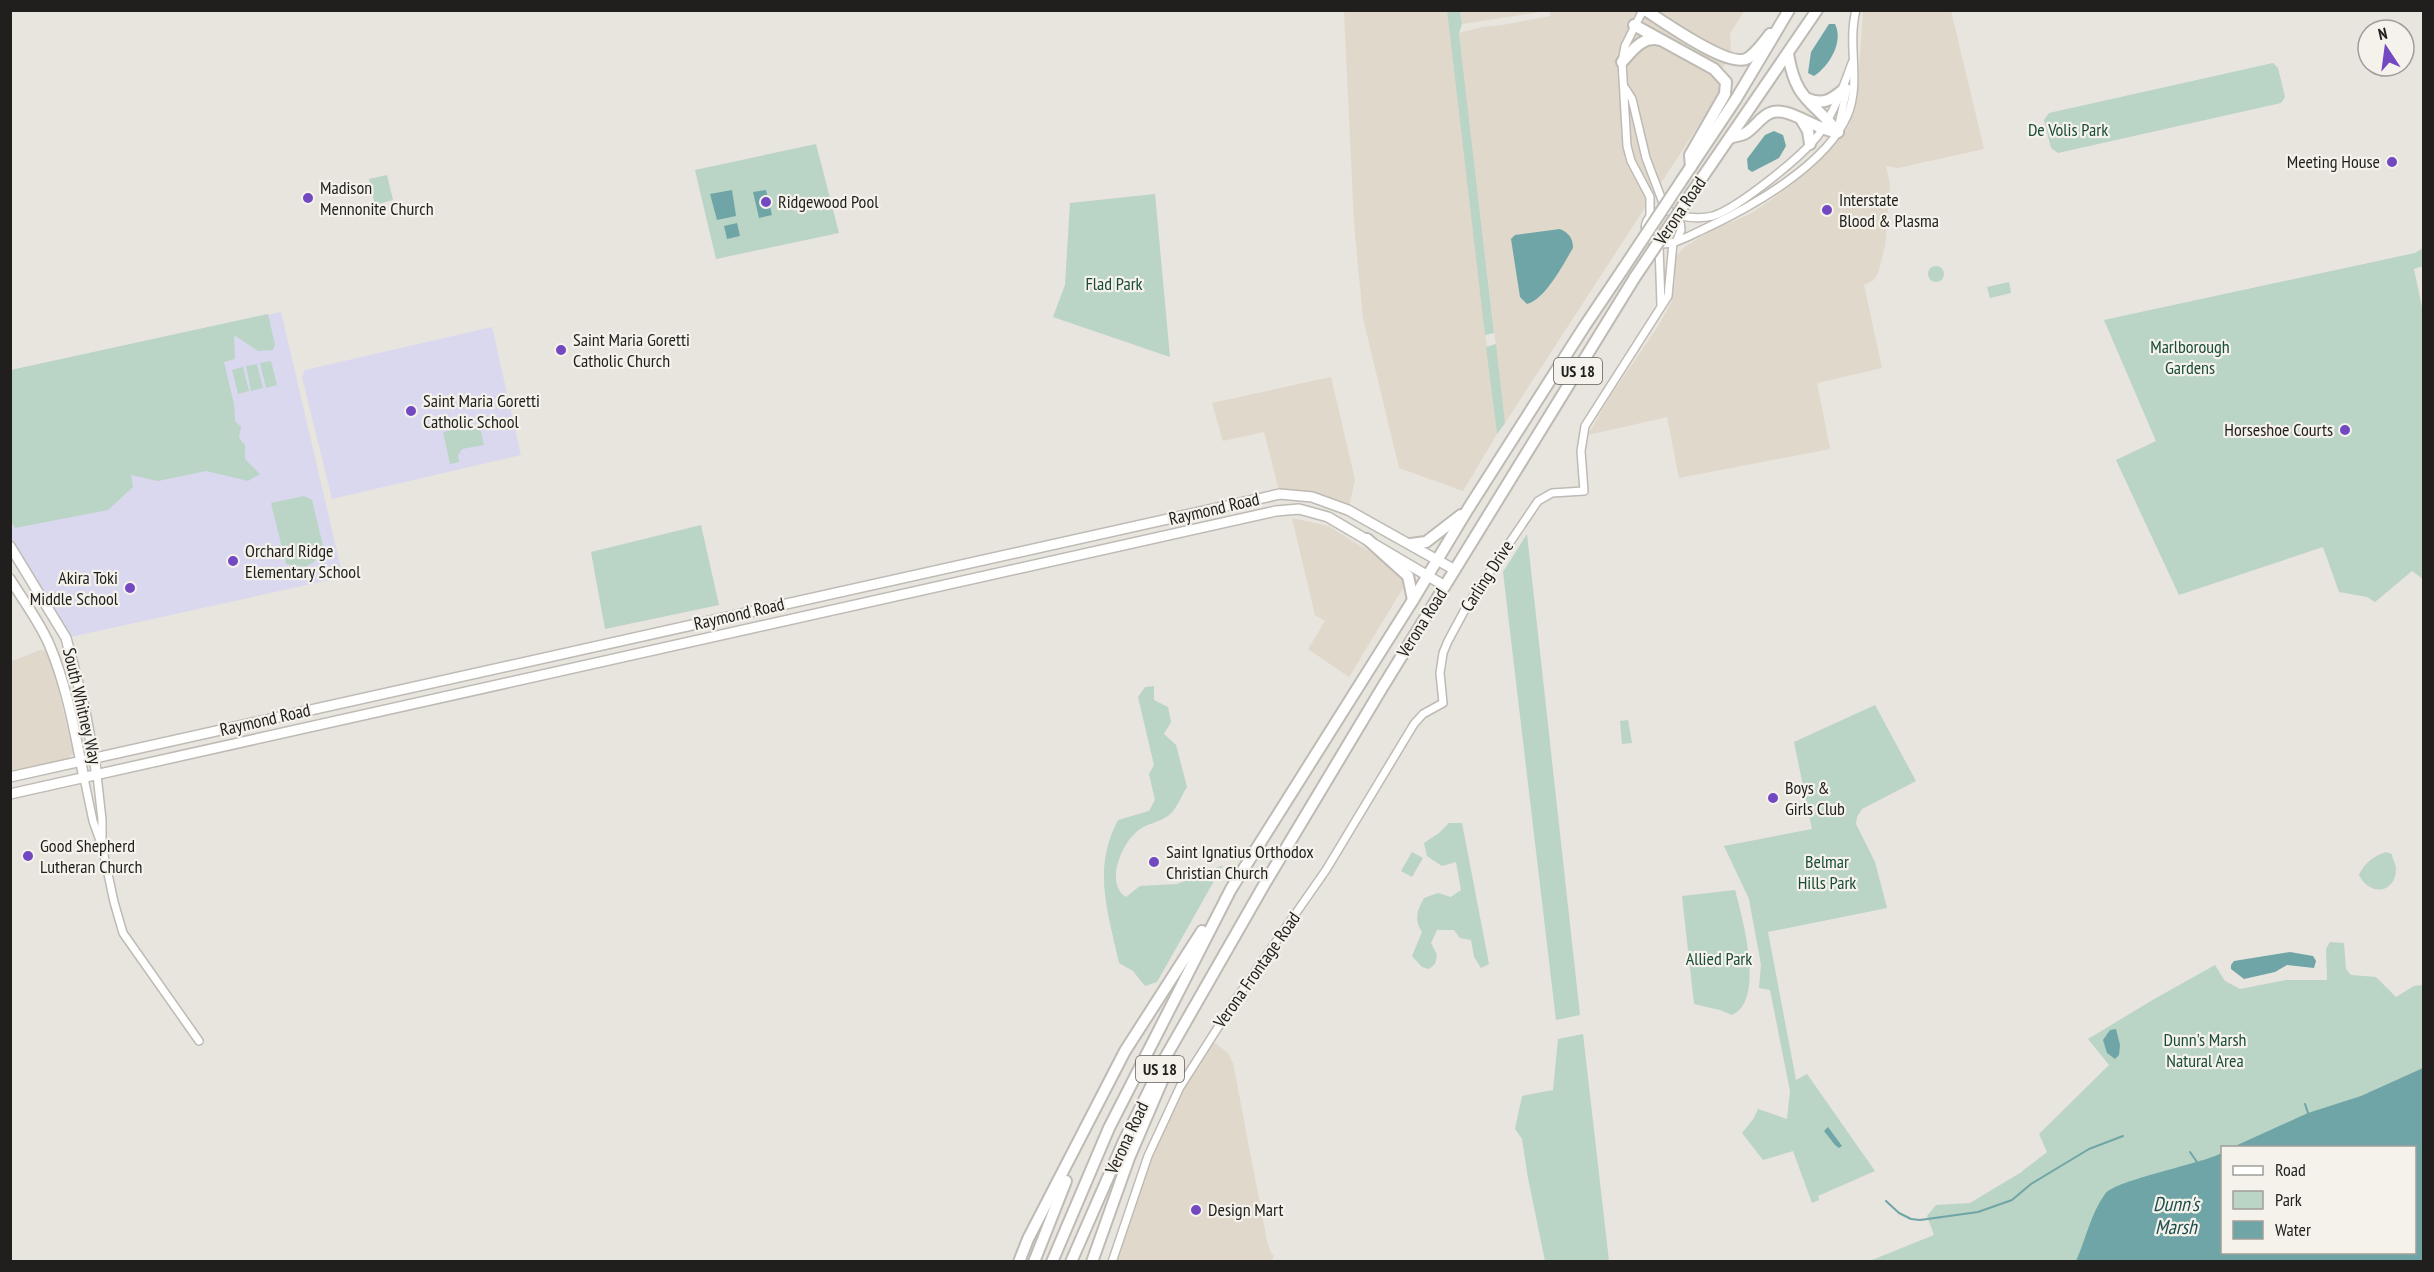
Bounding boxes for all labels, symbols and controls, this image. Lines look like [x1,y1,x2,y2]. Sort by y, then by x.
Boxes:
north arrow [2356,18,2416,78]
text: N [2376,23,2389,44]
park label: De Volis Park [2028,118,2108,141]
place label: Meeting House [2287,150,2380,173]
marker: Meeting House [2385,155,2399,169]
street label: Verona Road [1648,172,1711,250]
place label: Madison Mennonite Church [320,176,434,220]
place label: Interstate Blood & Plasma [1839,188,1939,232]
place label: Ridgewood Pool [778,190,879,213]
marker: Madison Mennonite Church [301,191,315,205]
marker: Ridgewood Pool [759,195,773,209]
marker: Interstate Blood & Plasma [1820,203,1834,217]
park label: Flad Park [1085,272,1143,295]
place label: Saint Maria Goretti Catholic Church [573,328,690,372]
park label: Marlborough Gardens [2150,335,2230,379]
marker: Saint Maria Goretti Catholic Church [554,343,568,357]
road number: US 18 [1554,358,1602,384]
place label: Saint Maria Goretti Catholic School [423,389,540,433]
marker: Saint Maria Goretti Catholic School [404,404,418,418]
place label: Horseshoe Courts [2224,418,2333,441]
marker: Horseshoe Courts [2338,423,2352,437]
street label: Raymond Road [1166,487,1261,530]
street label: Carling Drive [1455,536,1518,616]
place label: Orchard Ridge Elementary School [245,539,361,583]
marker: Orchard Ridge Elementary School [226,554,240,568]
place label: Akira Toki Middle School [30,566,119,610]
marker: Akira Toki Middle School [123,581,137,595]
street label: Verona Road [1391,584,1452,662]
street label: Raymond Road [691,592,786,635]
street label: South Whitney Way [58,645,107,767]
street label: Raymond Road [217,698,312,741]
place label: Boys & Girls Club [1785,776,1845,820]
marker: Boys & Girls Club [1766,791,1780,805]
place label: Good Shepherd Lutheran Church [40,834,142,878]
place label: Saint Ignatius Orthodox Christian Church [1166,840,1314,884]
marker: Good Shepherd Lutheran Church [21,849,35,863]
park label: Belmar Hills Park [1798,850,1856,894]
marker: Saint Ignatius Orthodox Christian Church [1147,855,1161,869]
street label: Verona Frontage Road [1207,907,1305,1033]
park label: Allied Park [1686,947,1752,970]
park label: Dunn's Marsh Natural Area [2164,1028,2246,1072]
road number: US 18 [1136,1056,1184,1082]
street label: Verona Road [1099,1098,1153,1179]
legend [2221,1146,2416,1254]
text: Road [2275,1158,2306,1181]
text: Park [2275,1188,2302,1211]
water label: Dunn's Marsh [2153,1191,2201,1240]
place label: Design Mart [1208,1198,1283,1221]
marker: Design Mart [1189,1203,1203,1217]
text: Water [2275,1218,2311,1241]

